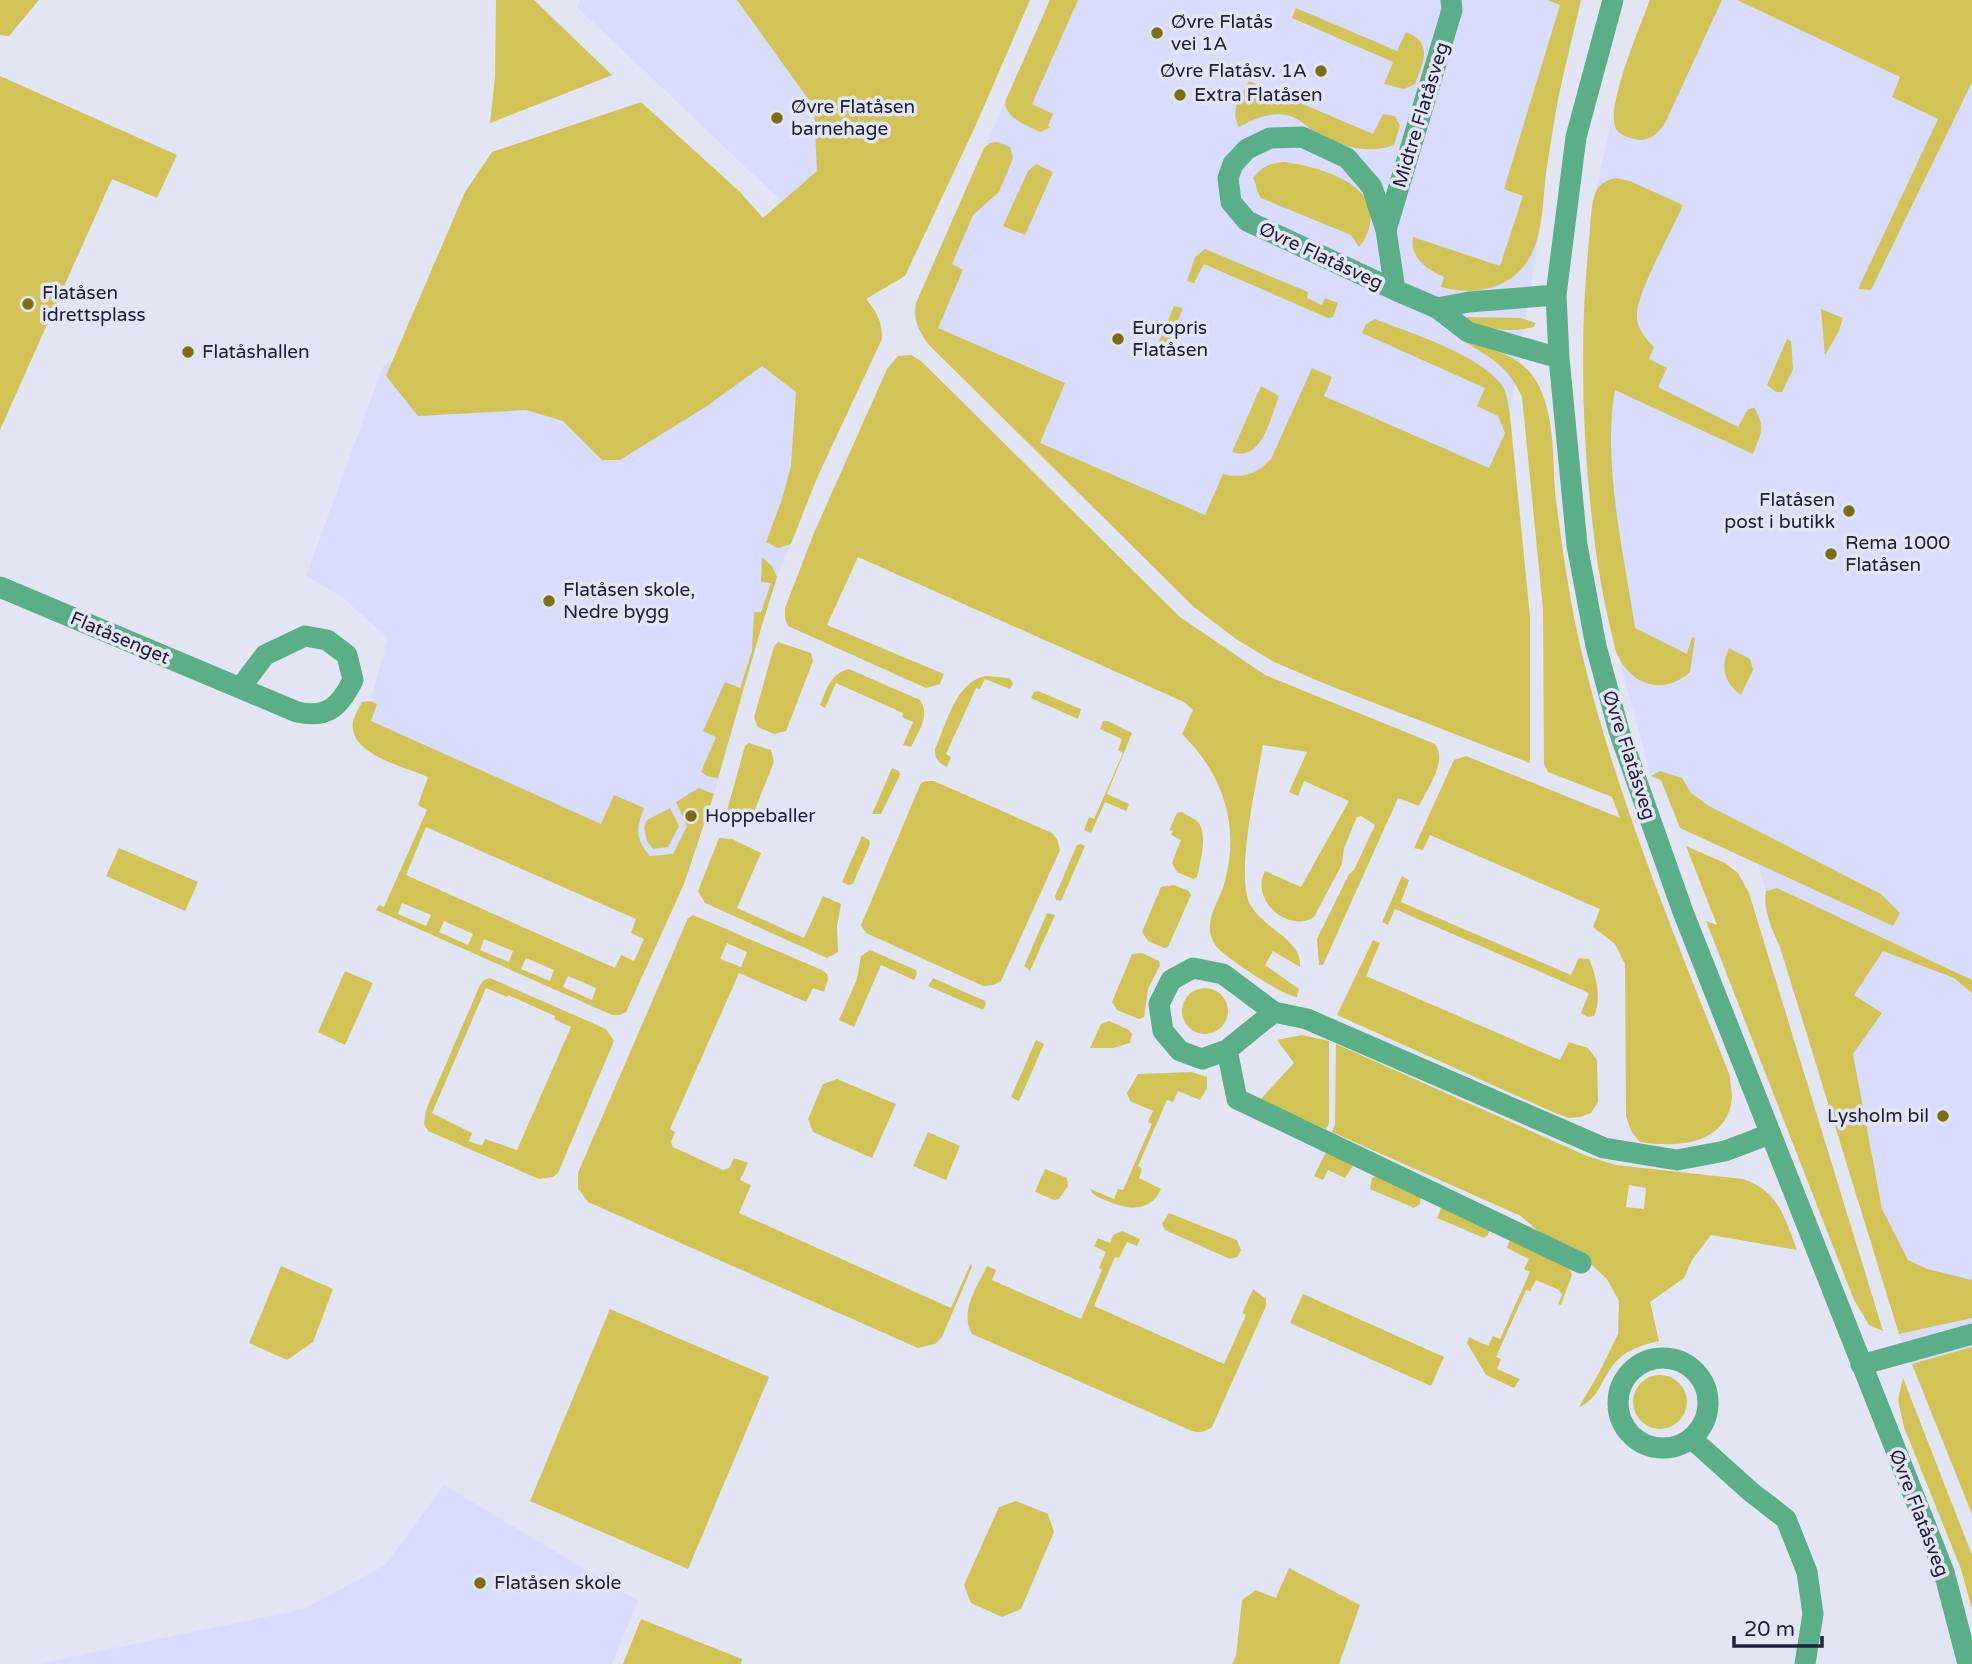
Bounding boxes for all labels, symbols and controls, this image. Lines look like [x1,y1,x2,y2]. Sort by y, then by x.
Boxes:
place label: Øvre Flatås vei 1A [1171,11,1273,55]
marker: Øvre Flatås vei 1A [1149,25,1165,41]
street label: Midtre Flatåsveg [1388,40,1454,190]
place label: Øvre Flatåsv. 1A [1160,60,1307,82]
marker: Øvre Flatåsv. 1A [1313,63,1329,79]
place label: Extra Flatåsen [1194,84,1323,106]
marker: Extra Flatåsen [1172,87,1188,103]
place label: Øvre Flatåsen barnehage [791,96,915,140]
marker: Øvre Flatåsen barnehage [769,110,785,126]
street label: Øvre Flatåsveg [1255,218,1387,294]
place label: Flatåsen idrettsplass [42,282,146,326]
marker: Flatåsen idrettsplass [20,296,36,312]
place label: Europris Flatåsen [1132,317,1208,361]
marker: Europris Flatåsen [1110,331,1126,347]
place label: Flatåshallen [202,341,310,363]
marker: Flatåshallen [180,344,196,360]
place label: Flatåsen post i butikk [1724,489,1835,533]
marker: Flatåsen post i butikk [1841,503,1857,519]
place label: Rema 1000 Flatåsen [1845,532,1950,576]
marker: Rema 1000 Flatåsen [1823,546,1839,562]
place label: Flatåsen skole, Nedre bygg [563,579,695,623]
marker: Flatåsen skole, Nedre bygg [541,593,557,609]
street label: Flatåsenget [67,607,173,669]
street label: Øvre Flatåsveg [1598,688,1660,822]
place label: Hoppeballer [705,805,816,827]
marker: Hoppeballer [683,808,699,824]
place label: Lysholm bil [1827,1105,1929,1127]
marker: Lysholm bil [1935,1108,1951,1124]
street label: Øvre Flatåsveg [1885,1446,1953,1580]
place label: Flatåsen skole [494,1572,621,1594]
marker: Flatåsen skole [472,1575,488,1591]
scale bar [1734,1604,1822,1648]
text: 20 m [1744,1617,1795,1642]

